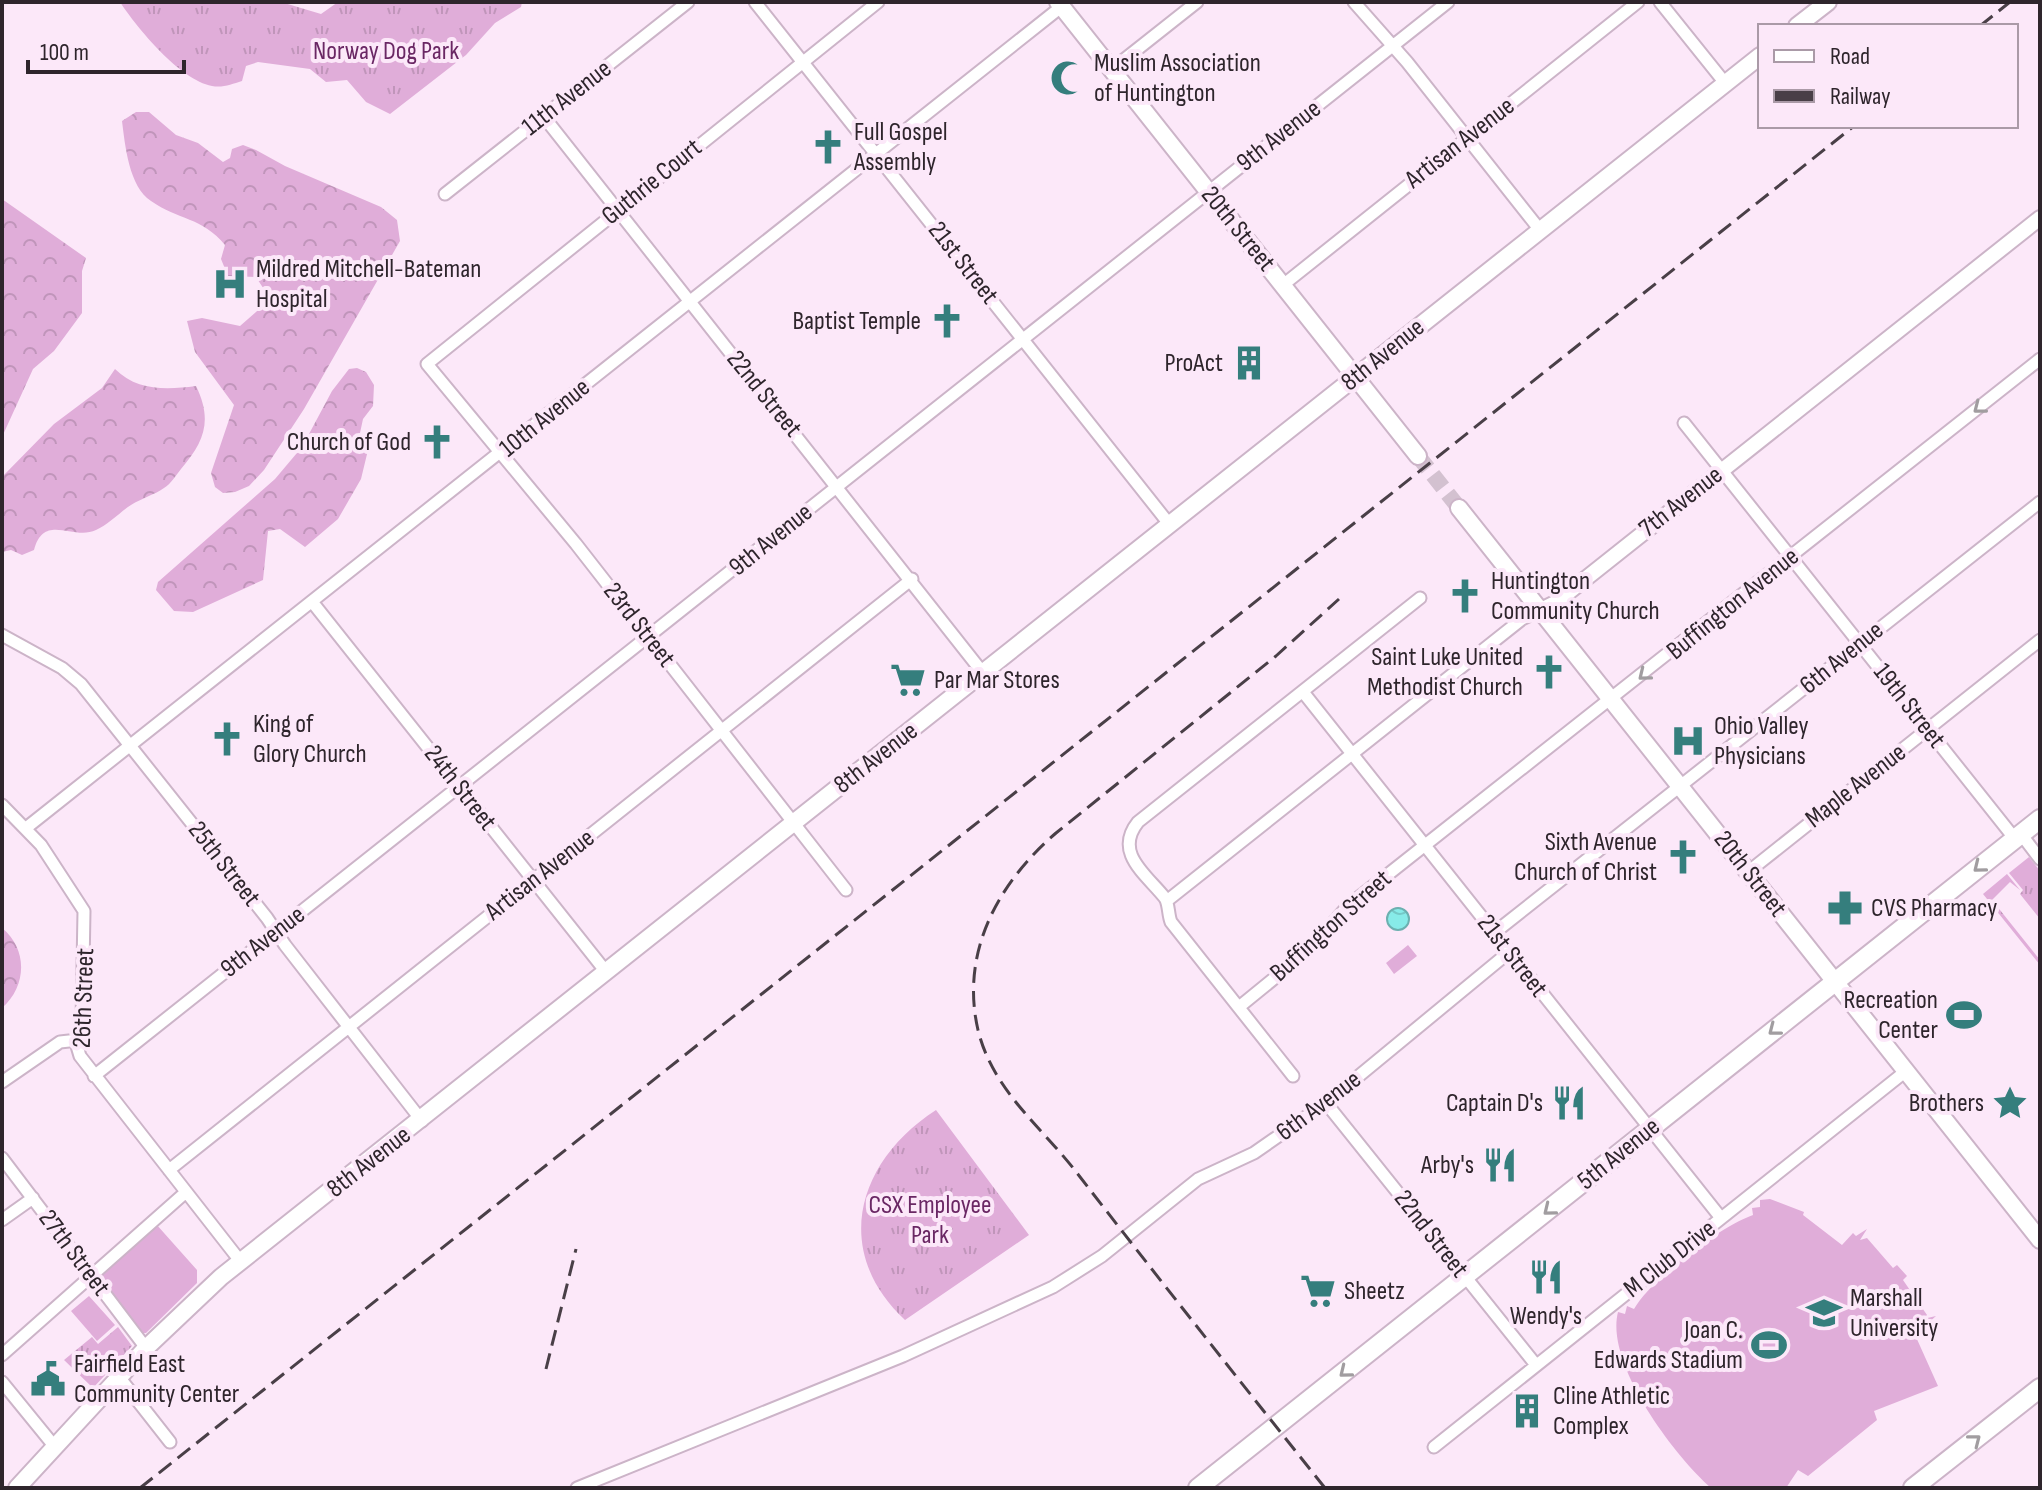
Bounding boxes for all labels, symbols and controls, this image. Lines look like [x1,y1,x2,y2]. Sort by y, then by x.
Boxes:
scale bar [28,24,184,74]
legend [1758,24,2018,128]
park label: Norway Dog Park [313,36,459,67]
text: 100 m [40,38,89,67]
text: Road [1830,42,1870,71]
place label: Muslim Association of Huntington [1094,48,1261,109]
street label: 11th Avenue [516,54,618,142]
mosque icon: Muslim Association of Huntington [1049,59,1087,97]
text: Railway [1830,82,1890,111]
street label: Artisan Avenue [1398,91,1521,196]
street label: 9th Avenue [1231,93,1327,179]
place label: Full Gospel Assembly [853,117,948,178]
church icon: Full Gospel Assembly [809,128,847,166]
street label: Guthrie Court [596,132,708,232]
street label: 20th Street [1194,180,1282,278]
street label: 21st Street [921,216,1005,310]
place label: Mildred Mitchell-Bateman Hospital [256,254,481,315]
hospital icon: Mildred Mitchell-Bateman Hospital [211,265,249,303]
church icon: Baptist Temple [928,302,966,340]
place label: Baptist Temple [792,306,921,337]
street label: 8th Avenue [1335,312,1431,398]
street label: 22nd Street [720,344,808,444]
building icon: ProAct [1230,344,1268,382]
place label: ProAct [1165,348,1223,379]
street label: 10th Avenue [493,372,597,464]
one-way arrow [1973,399,1988,413]
church icon: Church of God [418,423,456,461]
place label: Church of God [287,427,411,458]
street label: 7th Avenue [1633,460,1729,544]
street label: 9th Avenue [723,497,819,583]
street label: Buffington Avenue [1661,541,1805,667]
place label: Huntington Community Church [1491,566,1660,627]
street label: 23rd Street [596,577,682,673]
church icon: Huntington Community Church [1446,577,1484,615]
street label: 6th Avenue [1794,615,1890,701]
place label: Saint Luke United Methodist Church [1367,642,1523,703]
church icon: Saint Luke United Methodist Church [1530,653,1568,691]
street label: 19th Street [1866,658,1952,755]
supermarket icon: Par Mar Stores [889,661,927,699]
place label: Par Mar Stores [934,665,1060,696]
one-way arrow [1638,665,1653,679]
place label: King of Glory Church [253,709,367,770]
place label: Ohio Valley Physicians [1714,711,1809,772]
street label: 8th Avenue [828,716,924,800]
church icon: King of Glory Church [208,720,246,758]
hospital icon: Ohio Valley Physicians [1669,722,1707,760]
street label: Maple Avenue [1799,737,1913,835]
street label: 24th Street [417,739,503,837]
street label: 25th Street [181,815,267,913]
street label: Artisan Avenue [478,823,601,928]
street label: 20th Street [1707,825,1793,923]
place label: Sixth Avenue Church of Christ [1514,827,1657,888]
church icon: Sixth Avenue Church of Christ [1664,838,1702,876]
one-way arrow [1973,858,1988,872]
street label: Buffington Street [1264,864,1398,988]
pharmacy icon: CVS Pharmacy [1826,889,1864,927]
place label: CVS Pharmacy [1871,893,1997,924]
street label: 9th Avenue [215,899,311,985]
street label: 21st Street [1470,909,1554,1003]
street label: 26th Street [67,947,101,1049]
place label: Recreation Center [1843,985,1939,1046]
sports icon: Recreation Center [1945,996,1983,1034]
one-way arrow [1768,1021,1783,1035]
street label: 6th Avenue [1270,1064,1368,1148]
restaurant icon: Captain D's [1550,1084,1588,1122]
place icon: Brothers [1991,1084,2029,1122]
place label: Captain D's [1446,1088,1543,1119]
place label: Brothers [1909,1088,1984,1119]
street label: 5th Avenue [1571,1111,1667,1197]
street label: 8th Avenue [321,1120,417,1204]
restaurant icon: Arby's [1481,1146,1519,1184]
place label: Arby's [1420,1150,1474,1181]
street label: 22nd Street [1387,1184,1475,1284]
park label: CSX Employee Park [868,1190,992,1251]
one-way arrow [1543,1200,1558,1214]
street label: 27th Street [32,1204,116,1302]
street label: M Club Drive [1618,1213,1722,1305]
restaurant icon: Wendy's [1527,1258,1565,1296]
supermarket icon: Sheetz [1299,1272,1337,1310]
place label: Sheetz [1344,1276,1405,1307]
place label: Marshall University [1850,1283,1938,1344]
school or university icon: Marshall University [1805,1294,1843,1332]
place label: Wendy's [1510,1301,1582,1332]
place label: Joan C. Edwards Stadium [1594,1315,1743,1376]
sports icon: Joan C. Edwards Stadium [1750,1326,1788,1364]
place label: Fairfield East Community Center [74,1349,240,1410]
public building icon: Fairfield East Community Center [29,1360,67,1398]
one-way arrow [1339,1362,1354,1376]
place label: Cline Athletic Complex [1553,1381,1670,1442]
building icon: Cline Athletic Complex [1508,1392,1546,1430]
one-way arrow [1966,1435,1981,1449]

